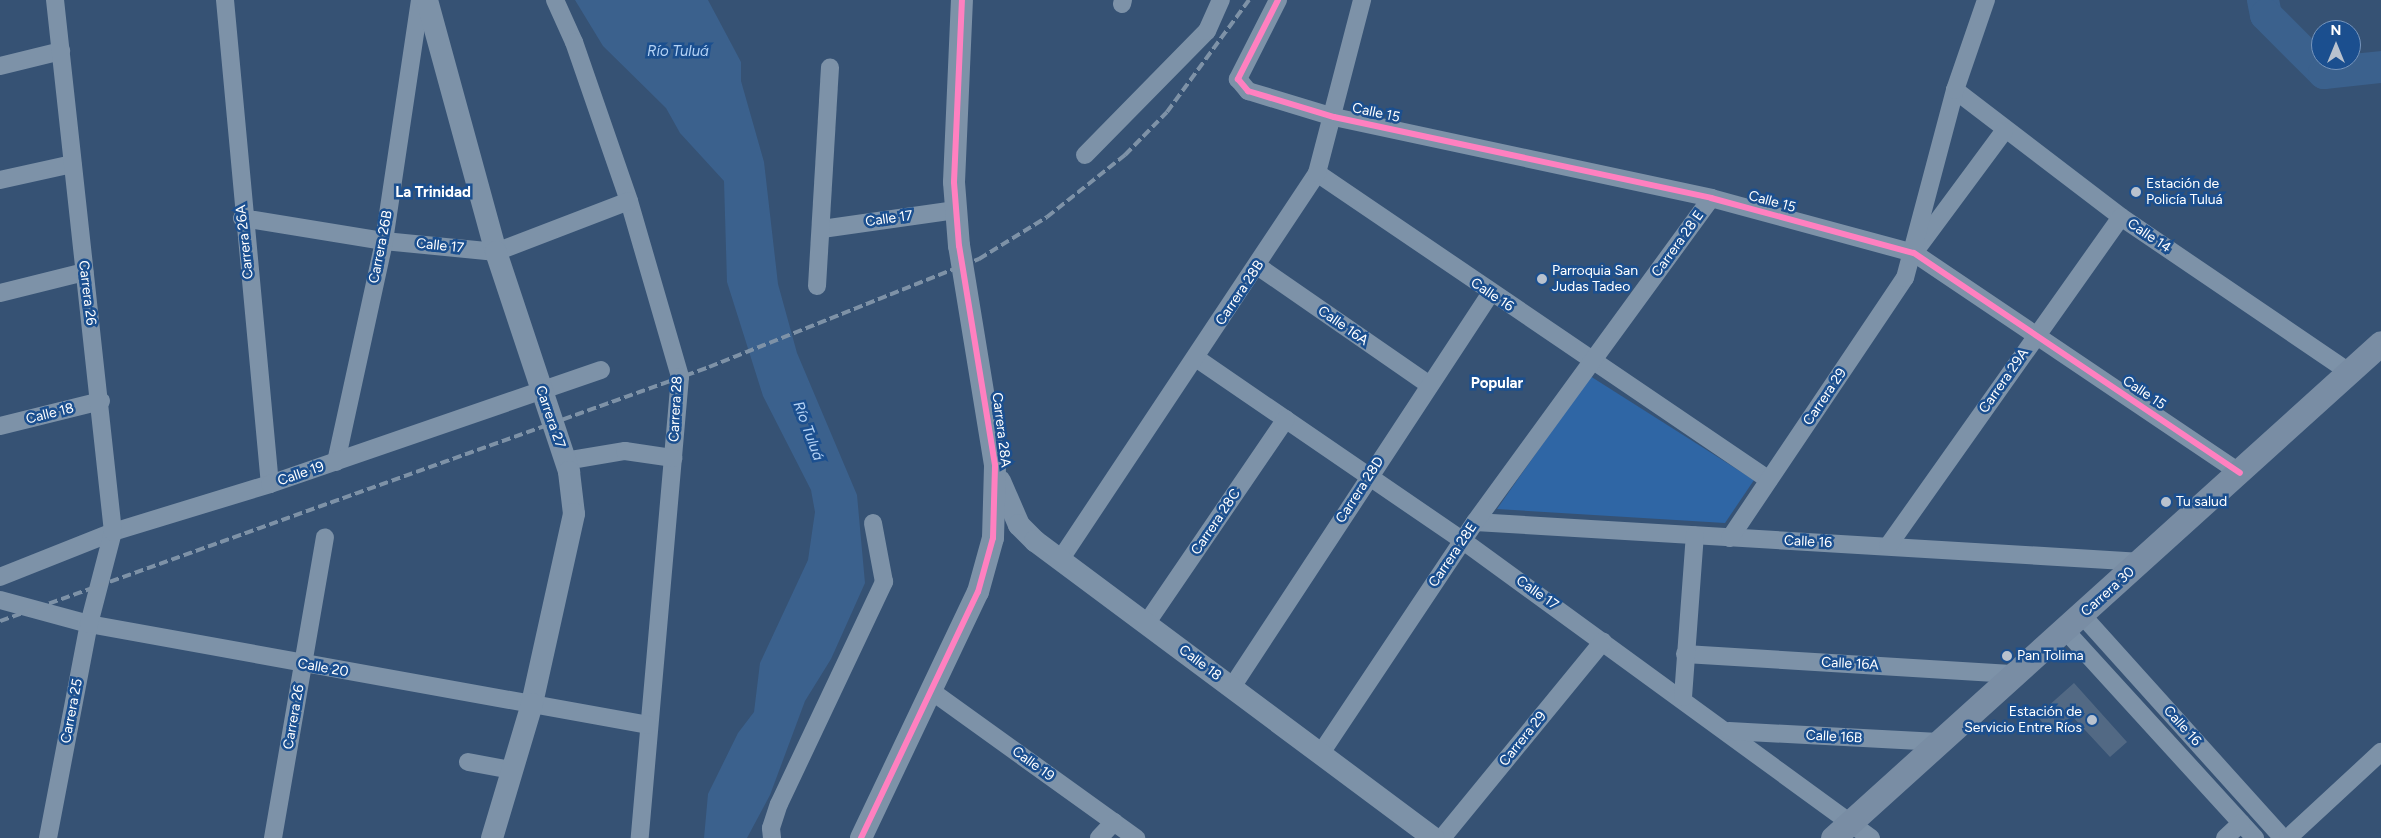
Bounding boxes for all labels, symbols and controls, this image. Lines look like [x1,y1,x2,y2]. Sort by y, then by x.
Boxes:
north arrow [2311,20,2361,70]
text: N [2331,22,2341,39]
water label: Río Tuluá [647,43,709,61]
street label: Calle 15 [1351,100,1401,126]
place label: Estación de Policía Tuluá [2146,176,2223,208]
district label: La Trinidad [395,184,471,202]
marker: Estación de Policía Tuluá [2130,186,2142,198]
street label: Calle 15 [1746,188,1798,216]
street label: Carrera 26A [233,204,257,280]
street label: Calle 17 [864,207,914,231]
street label: Carrera 28 E [1648,208,1708,280]
street label: Carrera 26B [366,209,396,285]
street label: Calle 14 [2124,215,2174,257]
street label: Calle 17 [415,235,465,257]
street label: Carrera 28B [1212,257,1268,329]
street label: Carrera 26 [75,260,99,326]
place label: Parroquia San Judas Tadeo [1552,263,1638,296]
marker: Parroquia San Judas Tadeo [1536,273,1548,285]
street label: Calle 16 [1467,275,1517,315]
street label: Calle 16A [1315,303,1371,349]
street label: Carrera 29A [1976,346,2032,416]
street label: Carrera 29 [1800,365,1850,429]
street label: Calle 15 [2119,373,2169,413]
district label: Popular [1471,375,1523,393]
street label: Carrera 28 [666,376,686,442]
street label: Carrera 27 [531,384,569,450]
street label: Carrera 28A [988,391,1014,469]
water label: Río Tuluá [789,399,827,463]
street label: Calle 18 [24,400,76,428]
street label: Carrera 28D [1332,454,1388,526]
street label: Calle 19 [275,458,327,490]
street label: Carrera 28C [1188,486,1244,558]
place label: Tu salud [2176,494,2227,510]
marker: Tu salud [2160,496,2172,508]
street label: Carrera 28E [1425,519,1481,591]
street label: Calle 16 [1783,532,1833,552]
street label: Carrera 30 [2078,564,2138,620]
street label: Calle 17 [1513,572,1561,614]
street label: Calle 18 [1175,642,1225,684]
place label: Pan Tolima [2017,648,2084,664]
marker: Pan Tolima [2001,650,2013,662]
street label: Calle 16A [1821,654,1879,674]
street label: Calle 20 [296,655,350,681]
street label: Carrera 25 [58,677,86,745]
street label: Carrera 26 [280,683,308,751]
street label: Calle 16 [2160,702,2204,750]
place label: Estación de Servicio Entre Ríos [1964,704,2082,736]
street label: Carrera 29 [1496,708,1550,770]
marker: Estación de Servicio Entre Ríos [2086,714,2098,726]
street label: Calle 16B [1805,727,1863,747]
street label: Calle 19 [1009,743,1057,785]

